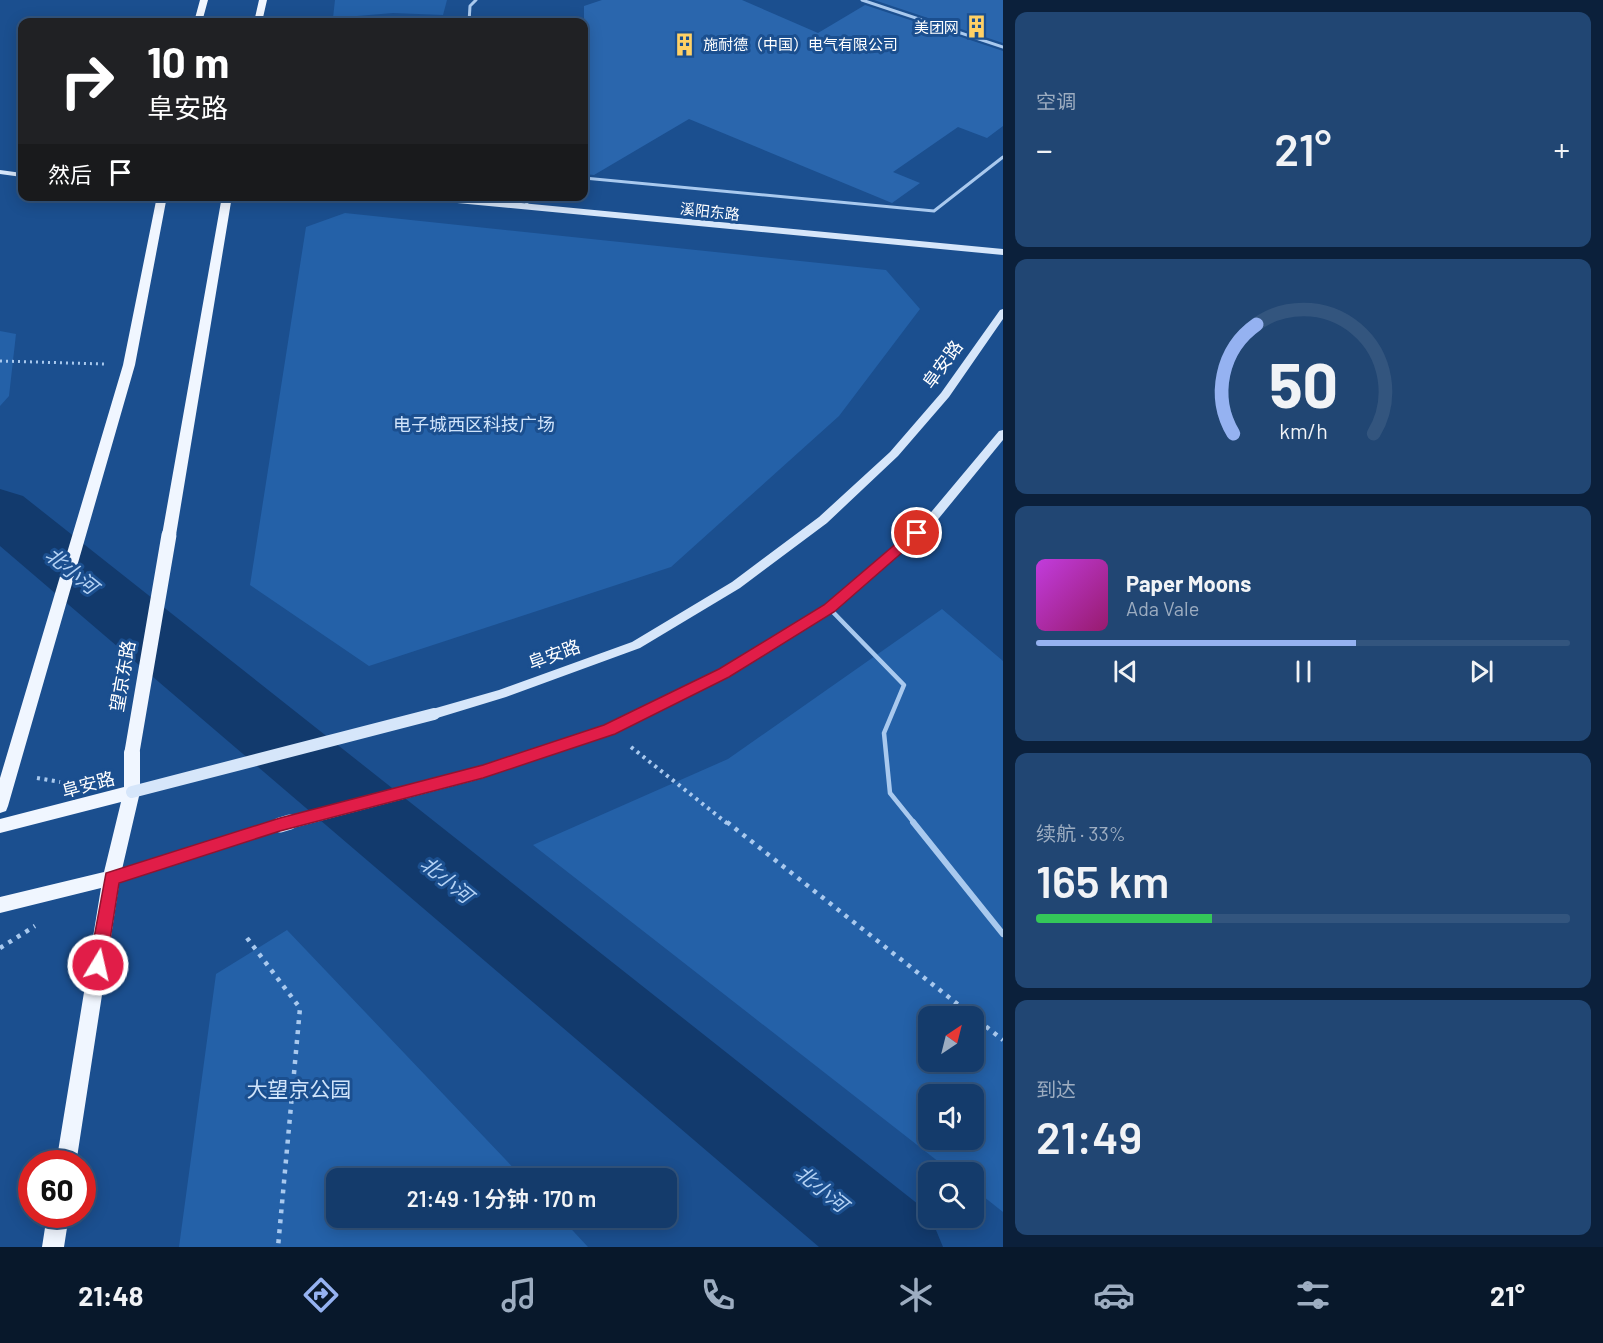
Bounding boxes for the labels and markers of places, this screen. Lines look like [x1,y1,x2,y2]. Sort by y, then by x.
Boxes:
building icon: 美团网 [964,14,990,40]
place label: 美团网 [914,18,959,36]
building icon: 施耐德（中国）电气有限公司 [672,31,698,57]
place label: 施耐德（中国）电气有限公司 [703,35,898,53]
pin [891,507,942,558]

